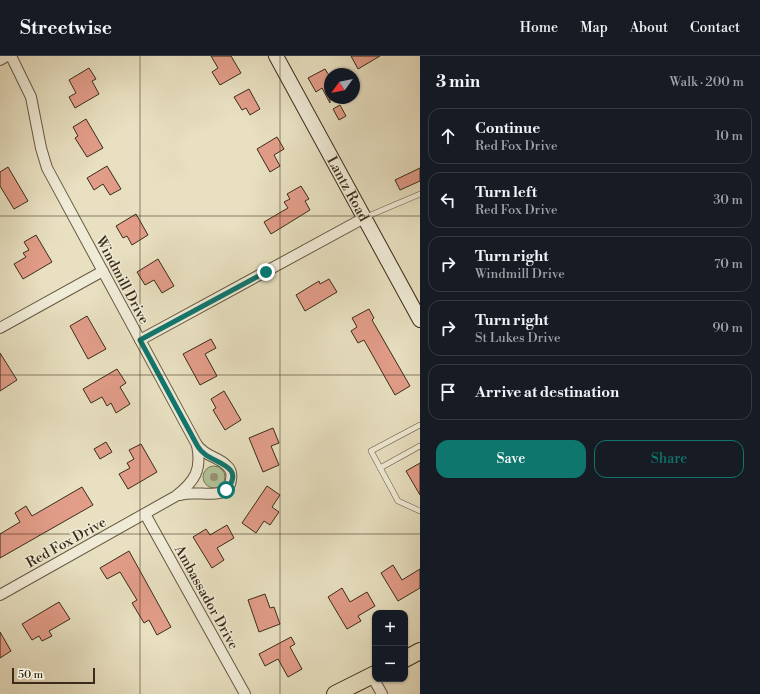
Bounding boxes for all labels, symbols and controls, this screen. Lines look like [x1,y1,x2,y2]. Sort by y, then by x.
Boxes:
text: Streetwise [20,16,112,40]
text: Home [520,19,558,37]
text: Map [580,19,608,37]
text: About [630,19,668,37]
text: Contact [690,19,740,37]
north arrow [324,68,360,104]
text: 3 min [436,71,480,93]
text: Walk · 200 m [670,74,744,90]
text: Continue [475,119,540,138]
icon: ahead [437,125,459,147]
text: 10 m [715,128,743,144]
text: Red Fox Drive [475,138,558,154]
street label: Lantz Road [322,153,373,225]
text: Turn left [475,183,537,202]
icon: left [437,189,459,211]
text: 30 m [713,192,743,208]
text: Red Fox Drive [475,202,558,218]
street label: Windmill Drive [91,233,153,327]
text: Turn right [475,247,549,266]
icon: right [437,253,459,275]
text: 70 m [714,256,743,272]
route end [257,263,275,281]
text: Windmill Drive [475,266,565,282]
text: Turn right [475,311,549,330]
icon: right [437,317,459,339]
text: 90 m [712,320,743,336]
text: St Lukes Drive [475,330,560,346]
icon: arrive [437,381,459,403]
text: Arrive at destination [475,383,619,402]
button: Save [436,440,586,478]
button: Share [594,440,744,478]
route start [217,481,235,499]
street label: Red Fox Drive [23,513,110,572]
street label: Ambassador Drive [169,541,242,653]
map controls [372,610,408,682]
button: + [372,610,408,646]
button: − [372,646,408,682]
scale bar [12,666,95,685]
text: 50 m [18,668,43,682]

